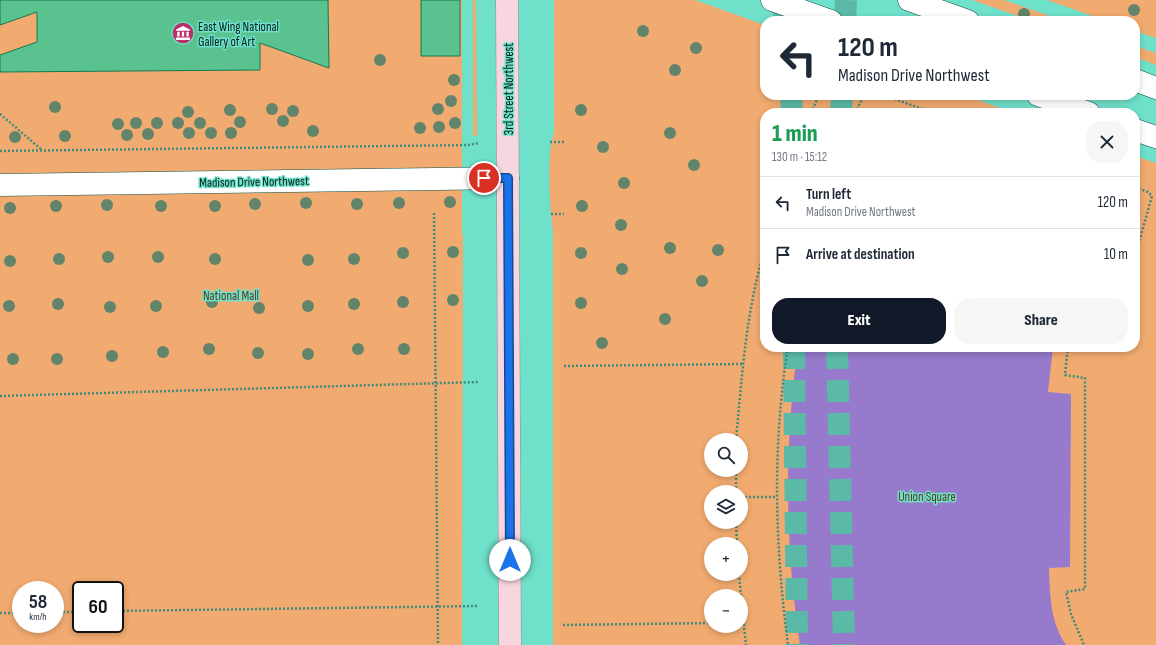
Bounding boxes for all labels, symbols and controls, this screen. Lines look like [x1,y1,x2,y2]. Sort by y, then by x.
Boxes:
place label: East Wing National Gallery of Art [198,19,279,50]
museum icon: East Wing National Gallery of Art [170,20,196,46]
text: 120 m [838,31,898,64]
icon: left [772,32,824,84]
street label: 3rd Street Northwest [501,43,517,135]
text: Madison Drive Northwest [838,65,990,86]
text: 1 min [772,119,818,148]
button: close [1086,121,1128,163]
text: 130 m · 15:12 [772,149,827,165]
pin [467,161,501,195]
icon: arrive [473,167,495,189]
street label: Madison Drive Northwest [199,173,309,191]
text: Turn left [806,185,851,204]
icon: left [772,192,794,214]
text: 120 m [1098,193,1128,212]
text: Madison Drive Northwest [806,204,916,220]
icon: arrive [772,244,794,266]
text: Arrive at destination [806,245,915,264]
text: 10 m [1104,245,1128,264]
park label: National Mall [203,288,259,304]
button: Exit [772,298,946,344]
button: Share [954,298,1128,344]
map controls [704,433,748,633]
button: search [704,433,748,477]
button: layers [704,485,748,529]
park label: Union Square [898,489,956,505]
button: + [704,537,748,581]
position arrow [489,539,531,581]
speed limit sign: 60 [72,581,124,633]
button: − [704,589,748,633]
text: 58 [29,590,47,614]
text: km/h [29,611,47,623]

